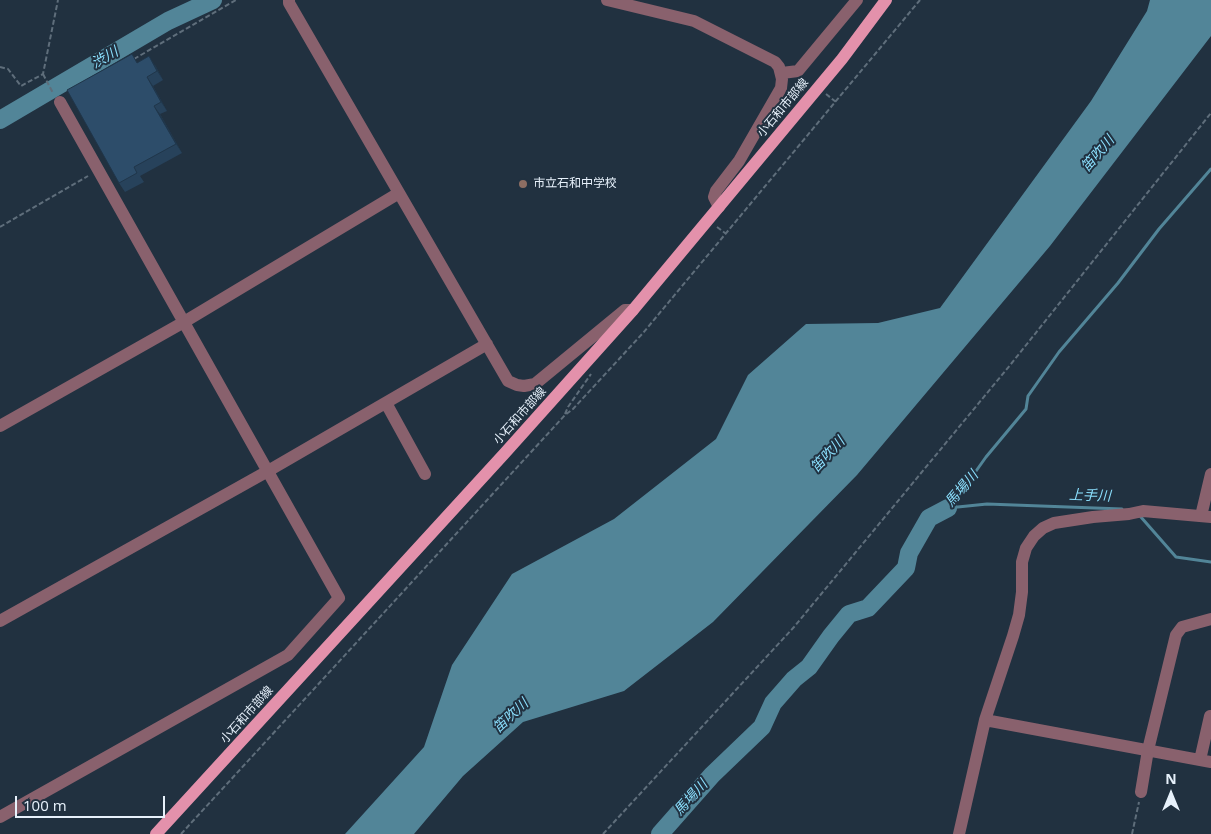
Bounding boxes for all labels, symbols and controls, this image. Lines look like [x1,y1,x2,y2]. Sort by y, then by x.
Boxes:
water label: 渋川 [89,44,121,72]
street label: 小石和市部線 [754,76,812,140]
water label: 笛吹川 [1078,133,1118,175]
place label: 市立石和中学校 [533,177,617,191]
marker: 市立石和中学校 [517,178,529,190]
street label: 小石和市部線 [491,384,549,448]
water label: 笛吹川 [808,434,848,476]
water label: 馬場川 [942,468,982,510]
water label: 上手川 [1069,487,1111,505]
street label: 小石和市部線 [218,683,276,747]
water label: 笛吹川 [490,696,532,736]
north arrow [1146,769,1196,819]
text: N [1165,769,1177,788]
water label: 馬場川 [671,777,711,819]
scale bar [18,786,168,818]
text: 100 m [23,795,67,815]

